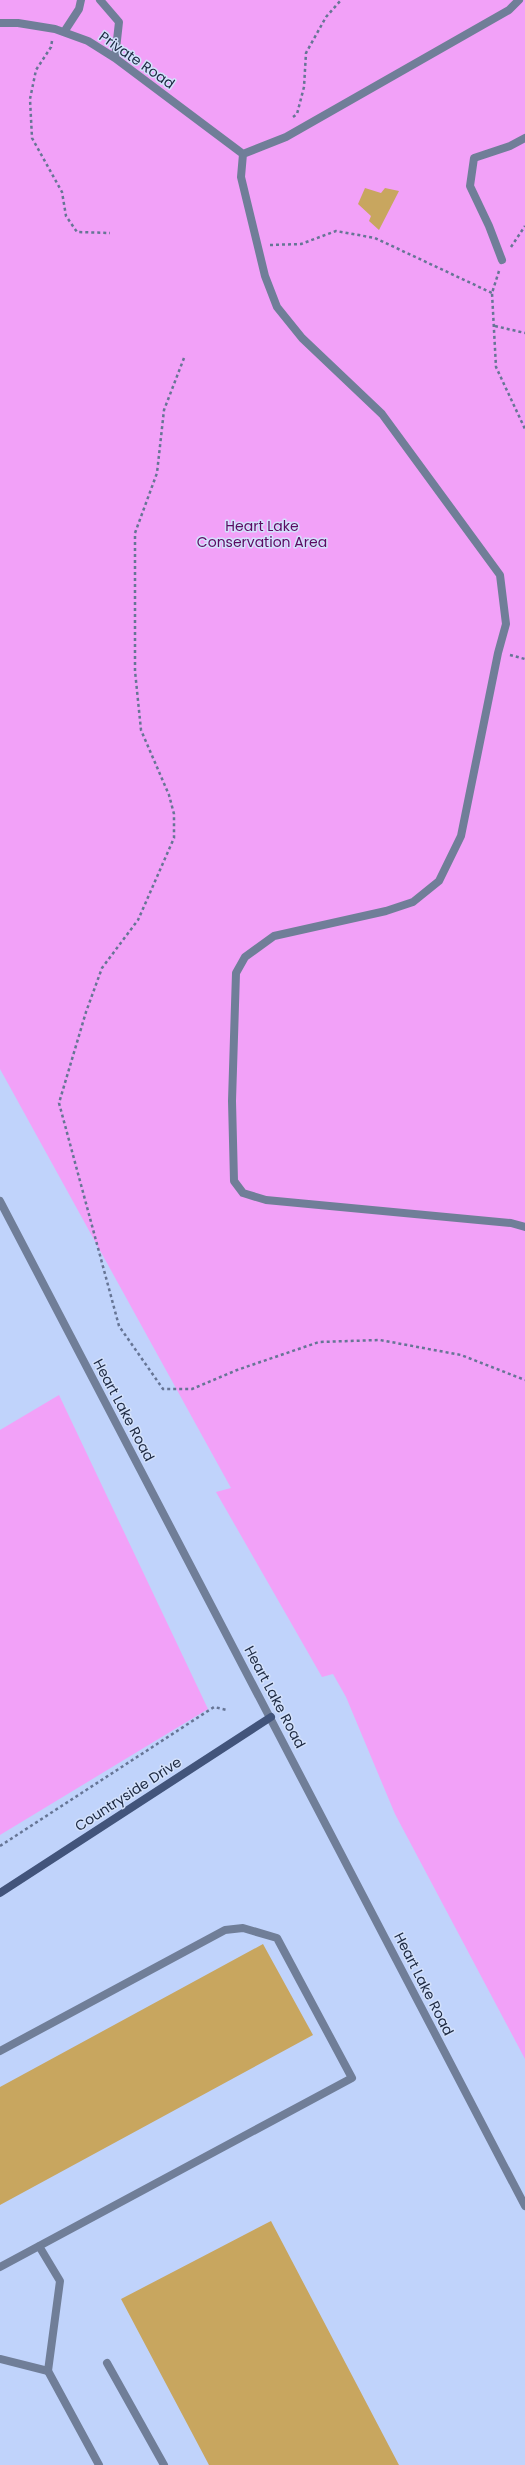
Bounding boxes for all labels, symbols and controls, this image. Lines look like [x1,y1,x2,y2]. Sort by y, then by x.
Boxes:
street label: Private Road [95,27,179,93]
park label: Heart Lake Conservation Area [197,516,327,552]
street label: Heart Lake Road [89,1355,159,1465]
street label: Heart Lake Road [240,1642,310,1752]
street label: Countryside Drive [71,1752,186,1836]
street label: Heart Lake Road [389,1929,459,2039]

